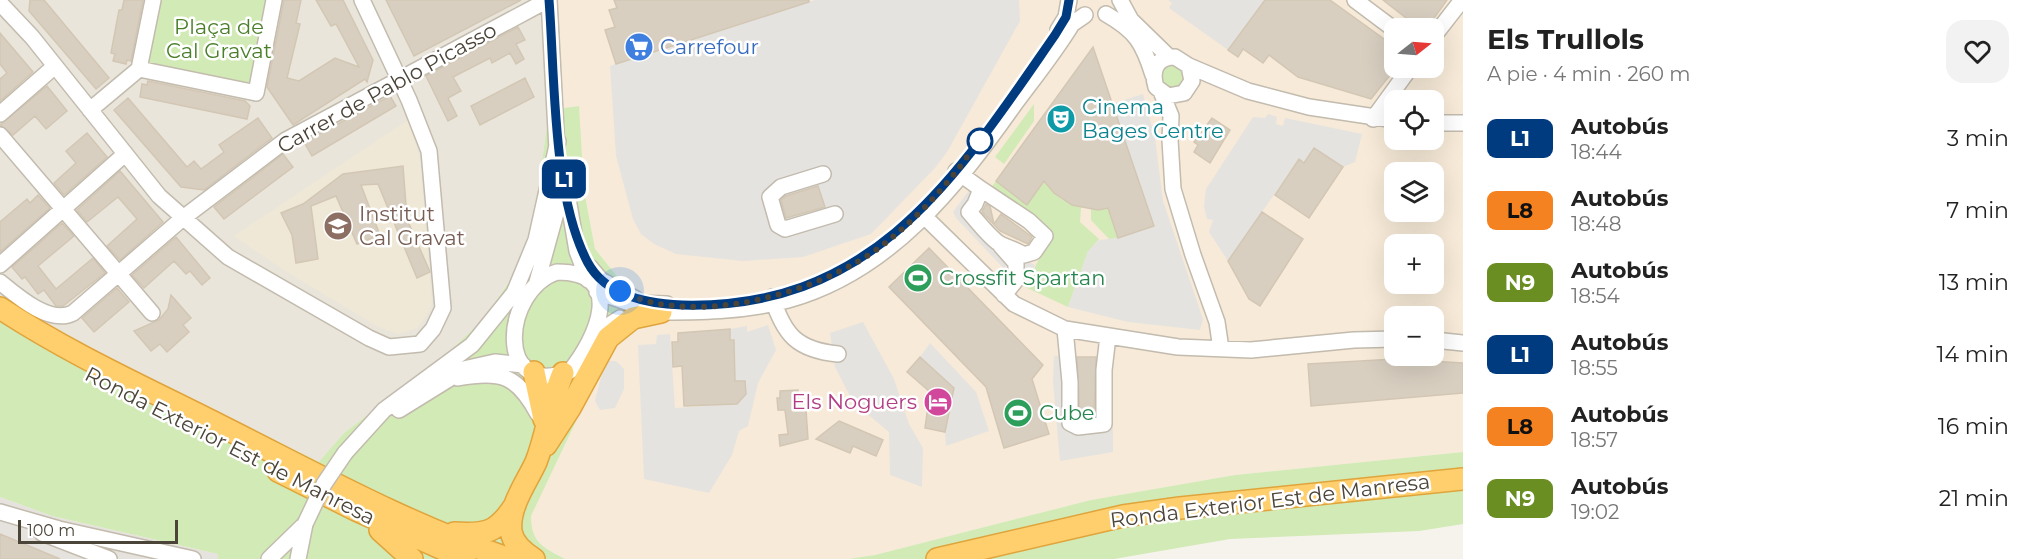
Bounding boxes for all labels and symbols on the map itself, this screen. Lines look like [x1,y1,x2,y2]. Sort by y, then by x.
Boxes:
park label: Plaça de Cal Gravat [166,14,272,63]
street label: Carrer de Pablo Picasso [273,17,501,158]
north arrow [1384,18,1444,78]
supermarket icon: Carrefour [623,31,655,63]
place label: Carrefour [660,34,759,59]
place label: Cinema Bages Centre [1082,94,1224,143]
theatre icon: Cinema Bages Centre [1045,103,1077,135]
unlabelled marker [967,128,993,154]
line badge: L1 [537,160,591,198]
place label: Institut Cal Gravat [359,201,465,250]
school or university icon: Institut Cal Gravat [322,210,354,242]
sports icon: Crossfit Spartan [902,262,934,294]
place label: Crossfit Spartan [939,265,1105,290]
your location [605,276,635,306]
street label: Ronda Exterior Est de Manresa [81,361,379,530]
hotel icon: Els Noguers [922,386,954,418]
place label: Els Noguers [792,389,917,414]
sports icon: Cube [1002,397,1034,429]
place label: Cube [1039,400,1095,425]
street label: Ronda Exterior Est de Manresa [1109,468,1431,533]
scale bar [18,517,178,544]

